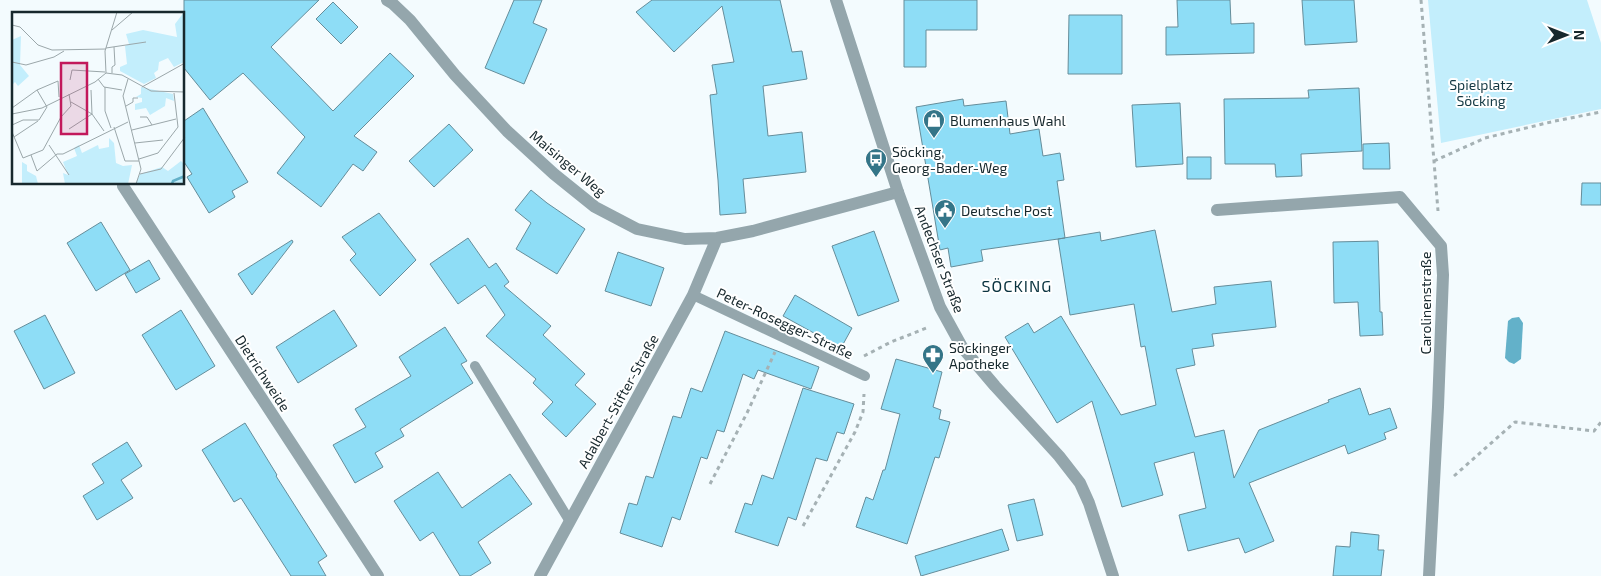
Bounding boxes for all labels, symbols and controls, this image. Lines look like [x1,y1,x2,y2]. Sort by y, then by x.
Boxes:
north arrow [1541,10,1591,60]
inset map [12,12,185,185]
text: N [1571,30,1588,40]
park label: Spielplatz Söcking [1449,76,1513,109]
shop icon: Blumenhaus Wahl [922,108,946,139]
place label: Blumenhaus Wahl [950,112,1067,129]
street label: Maisinger Weg [527,126,610,200]
place label: Söcking, Georg-Bader-Weg [892,143,1007,176]
bus stop icon: Söcking, Georg-Bader-Weg [864,147,888,178]
public building icon: Deutsche Post [933,198,957,229]
place label: Deutsche Post [961,202,1052,219]
street label: Andechser Straße [912,203,968,315]
street label: Carolinenstraße [1417,251,1434,355]
district label: SÖCKING [982,276,1052,295]
street label: Peter-Rosegger-Straße [714,284,856,362]
street label: Adalbert-Stifter-Straße [574,331,662,471]
street label: Dietrichweide [232,332,294,414]
place label: Söckinger Apotheke [949,339,1012,372]
pharmacy icon: Söckinger Apotheke [921,343,945,374]

